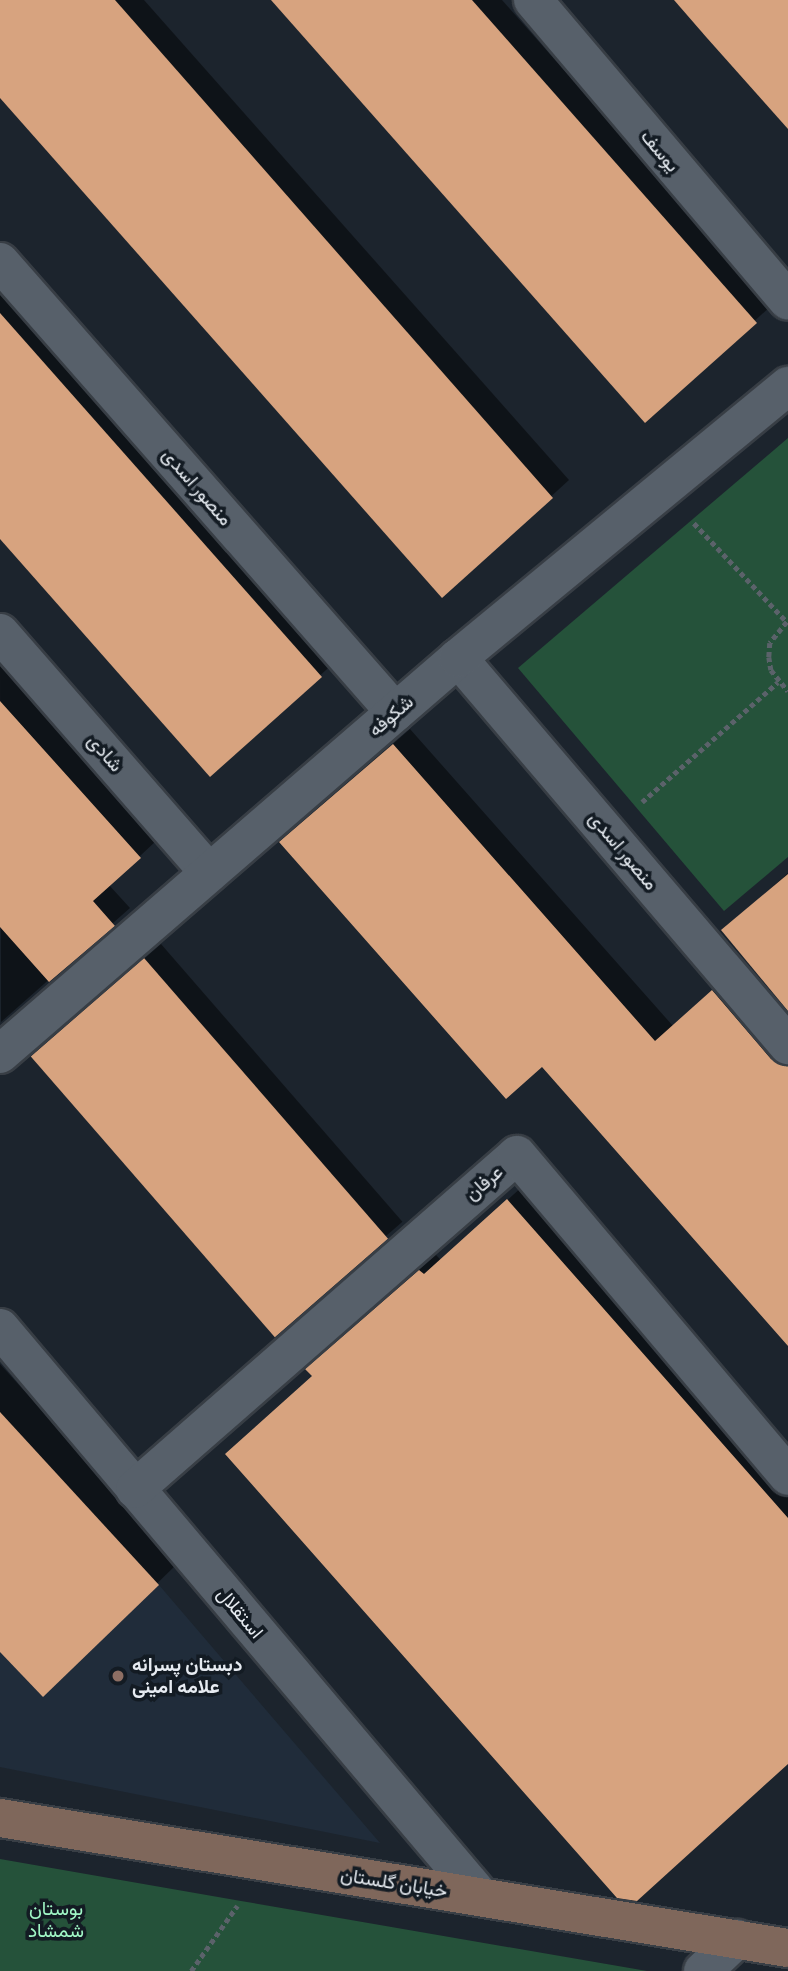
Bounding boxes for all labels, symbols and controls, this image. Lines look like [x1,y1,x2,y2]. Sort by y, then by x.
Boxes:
street label: یوسف [636,125,684,177]
street label: منصور اسدی [157,444,237,530]
street label: شکوفه [364,690,418,742]
street label: شادی [82,730,128,776]
street label: منصور اسدی [584,807,662,895]
street label: عرفان [460,1160,508,1206]
street label: استقلال [212,1583,268,1643]
place label: دبستان پسرانه علامه امینی [132,1654,242,1698]
marker: دبستان پسرانه علامه امینی [110,1668,126,1684]
street label: خیابان گلستان [339,1863,449,1903]
park label: بوستان شمشاد [28,1898,84,1942]

